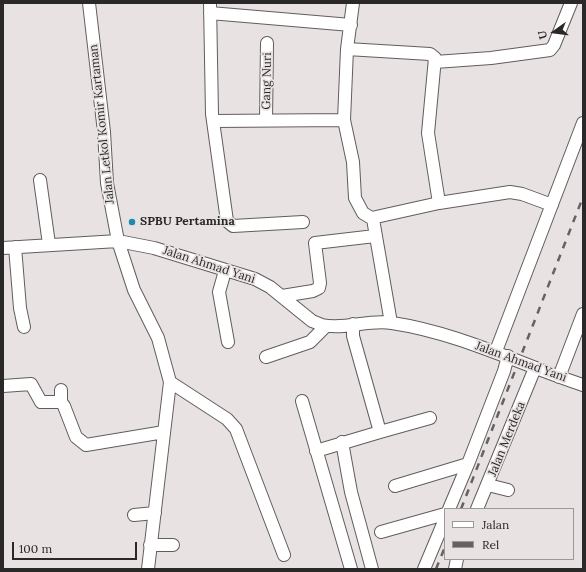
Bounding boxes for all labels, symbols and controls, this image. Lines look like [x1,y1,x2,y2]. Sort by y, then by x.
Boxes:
north arrow [534,12,574,52]
text: U [535,29,550,41]
street label: Jalan Letkol Komir Kartaman [86,43,118,205]
street label: Gang Nuri [259,52,275,110]
place label: SPBU Pertamina [140,215,235,229]
marker: SPBU Pertamina [127,217,137,227]
street label: Jalan Ahmad Yani [161,243,257,287]
street label: Jalan Ahmad Yani [473,339,569,385]
street label: Jalan Merdeka [485,400,529,478]
legend [444,508,574,560]
text: Jalan [482,517,509,532]
scale bar [14,534,139,560]
text: Rel [482,537,499,552]
text: 100 m [19,541,52,556]

